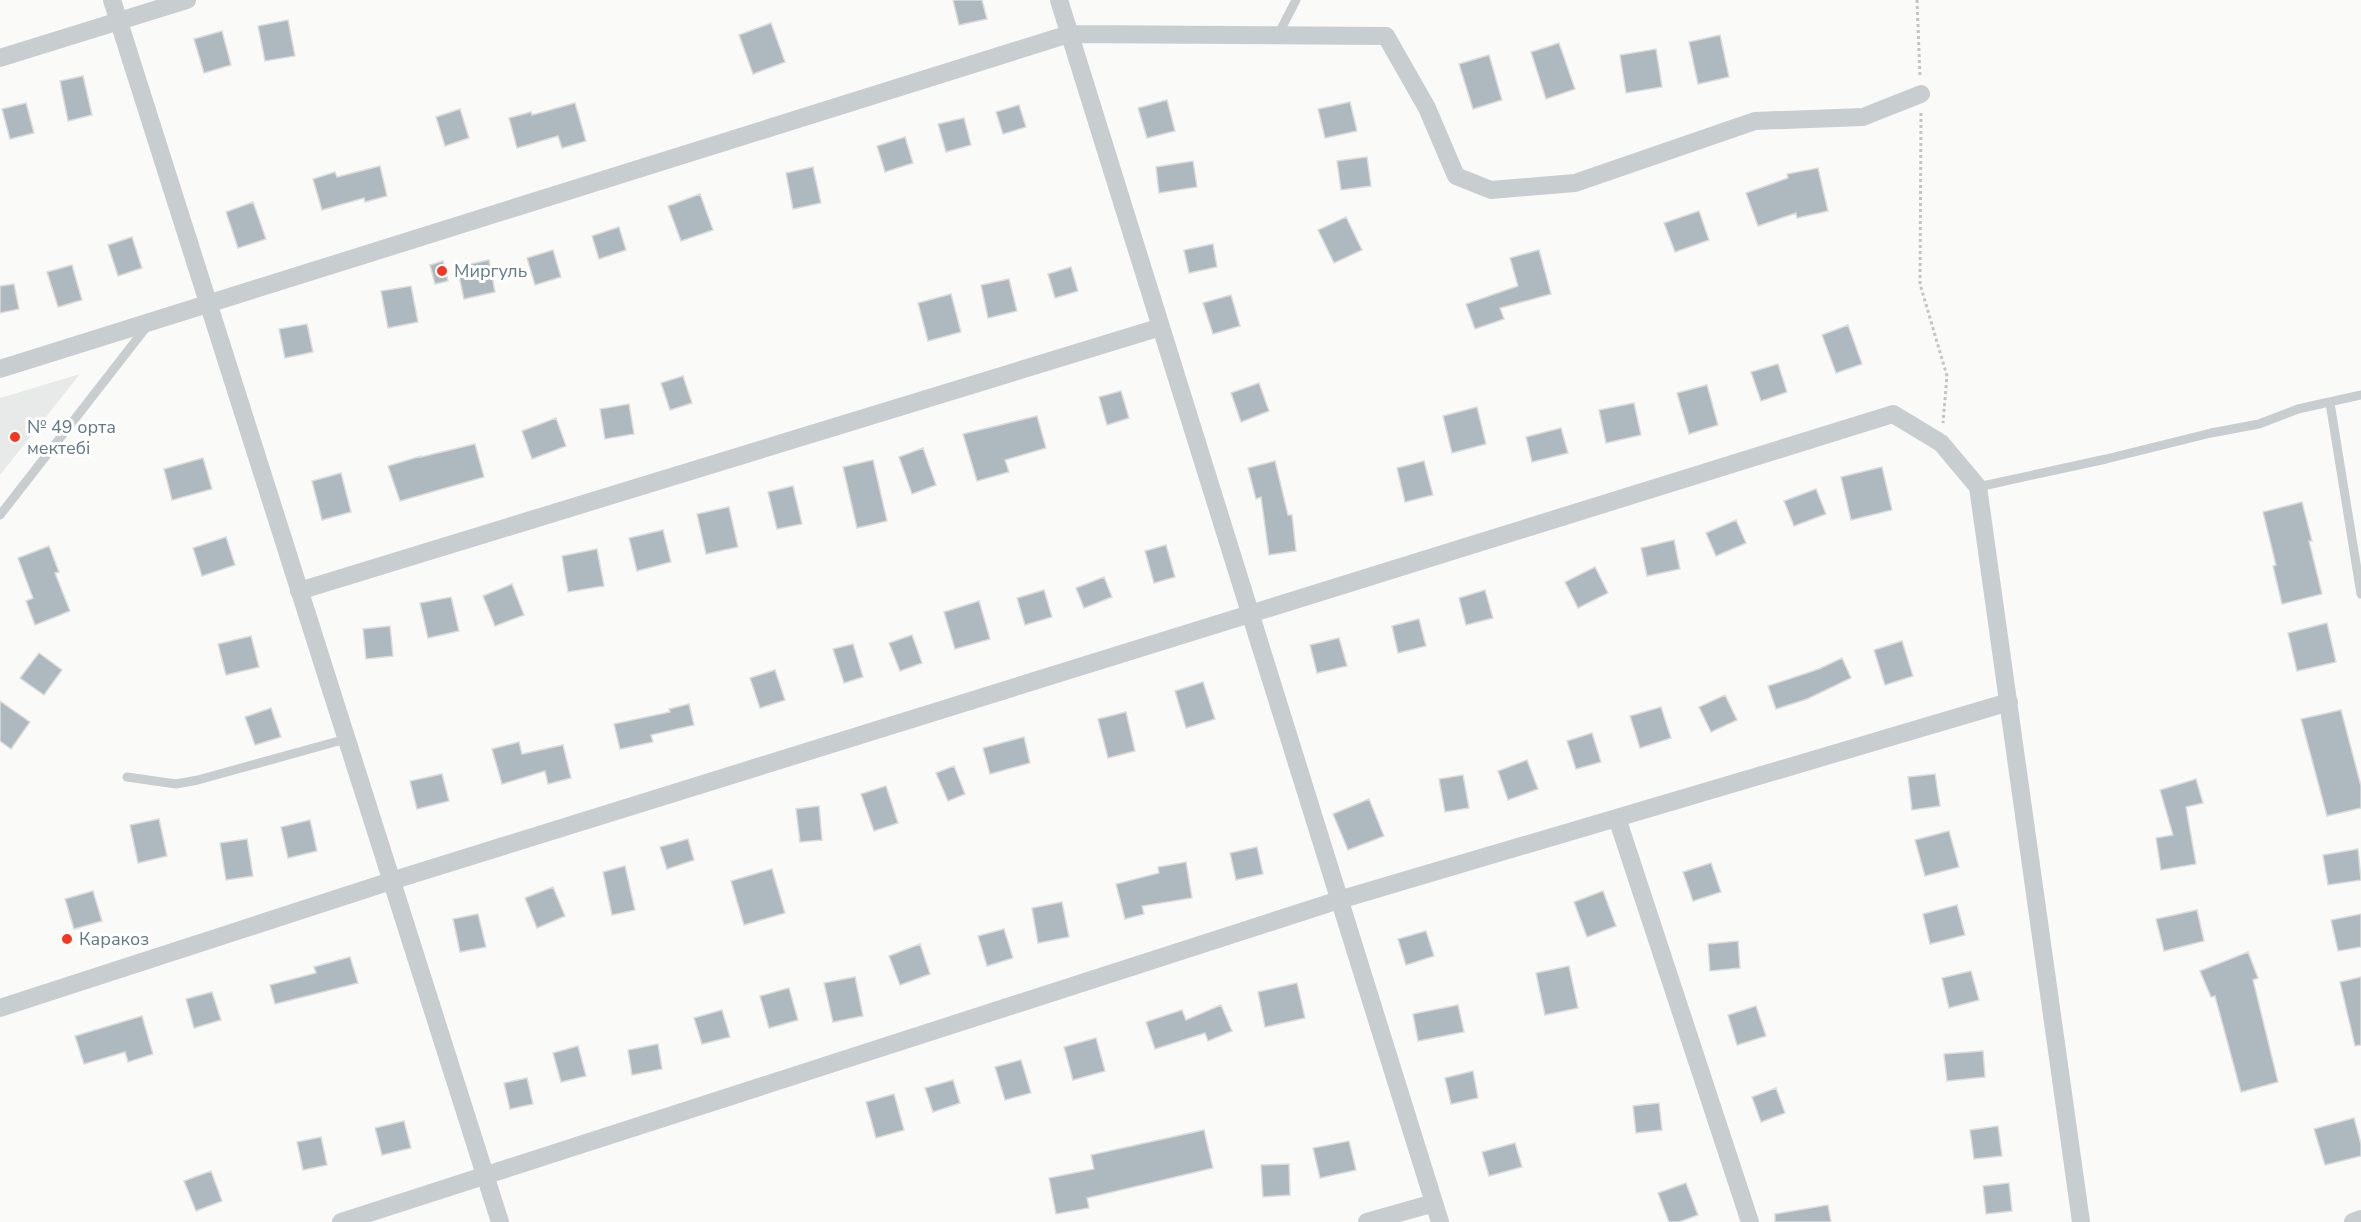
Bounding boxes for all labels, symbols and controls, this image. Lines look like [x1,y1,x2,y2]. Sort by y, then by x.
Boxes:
place label: Миргуль [454,259,527,283]
marker: Миргуль [435,264,449,278]
place label: № 49 орта мектебі [27,415,116,460]
marker: № 49 орта мектебі [8,430,22,444]
place label: Каракоз [79,927,149,951]
marker: Каракоз [60,932,74,946]

